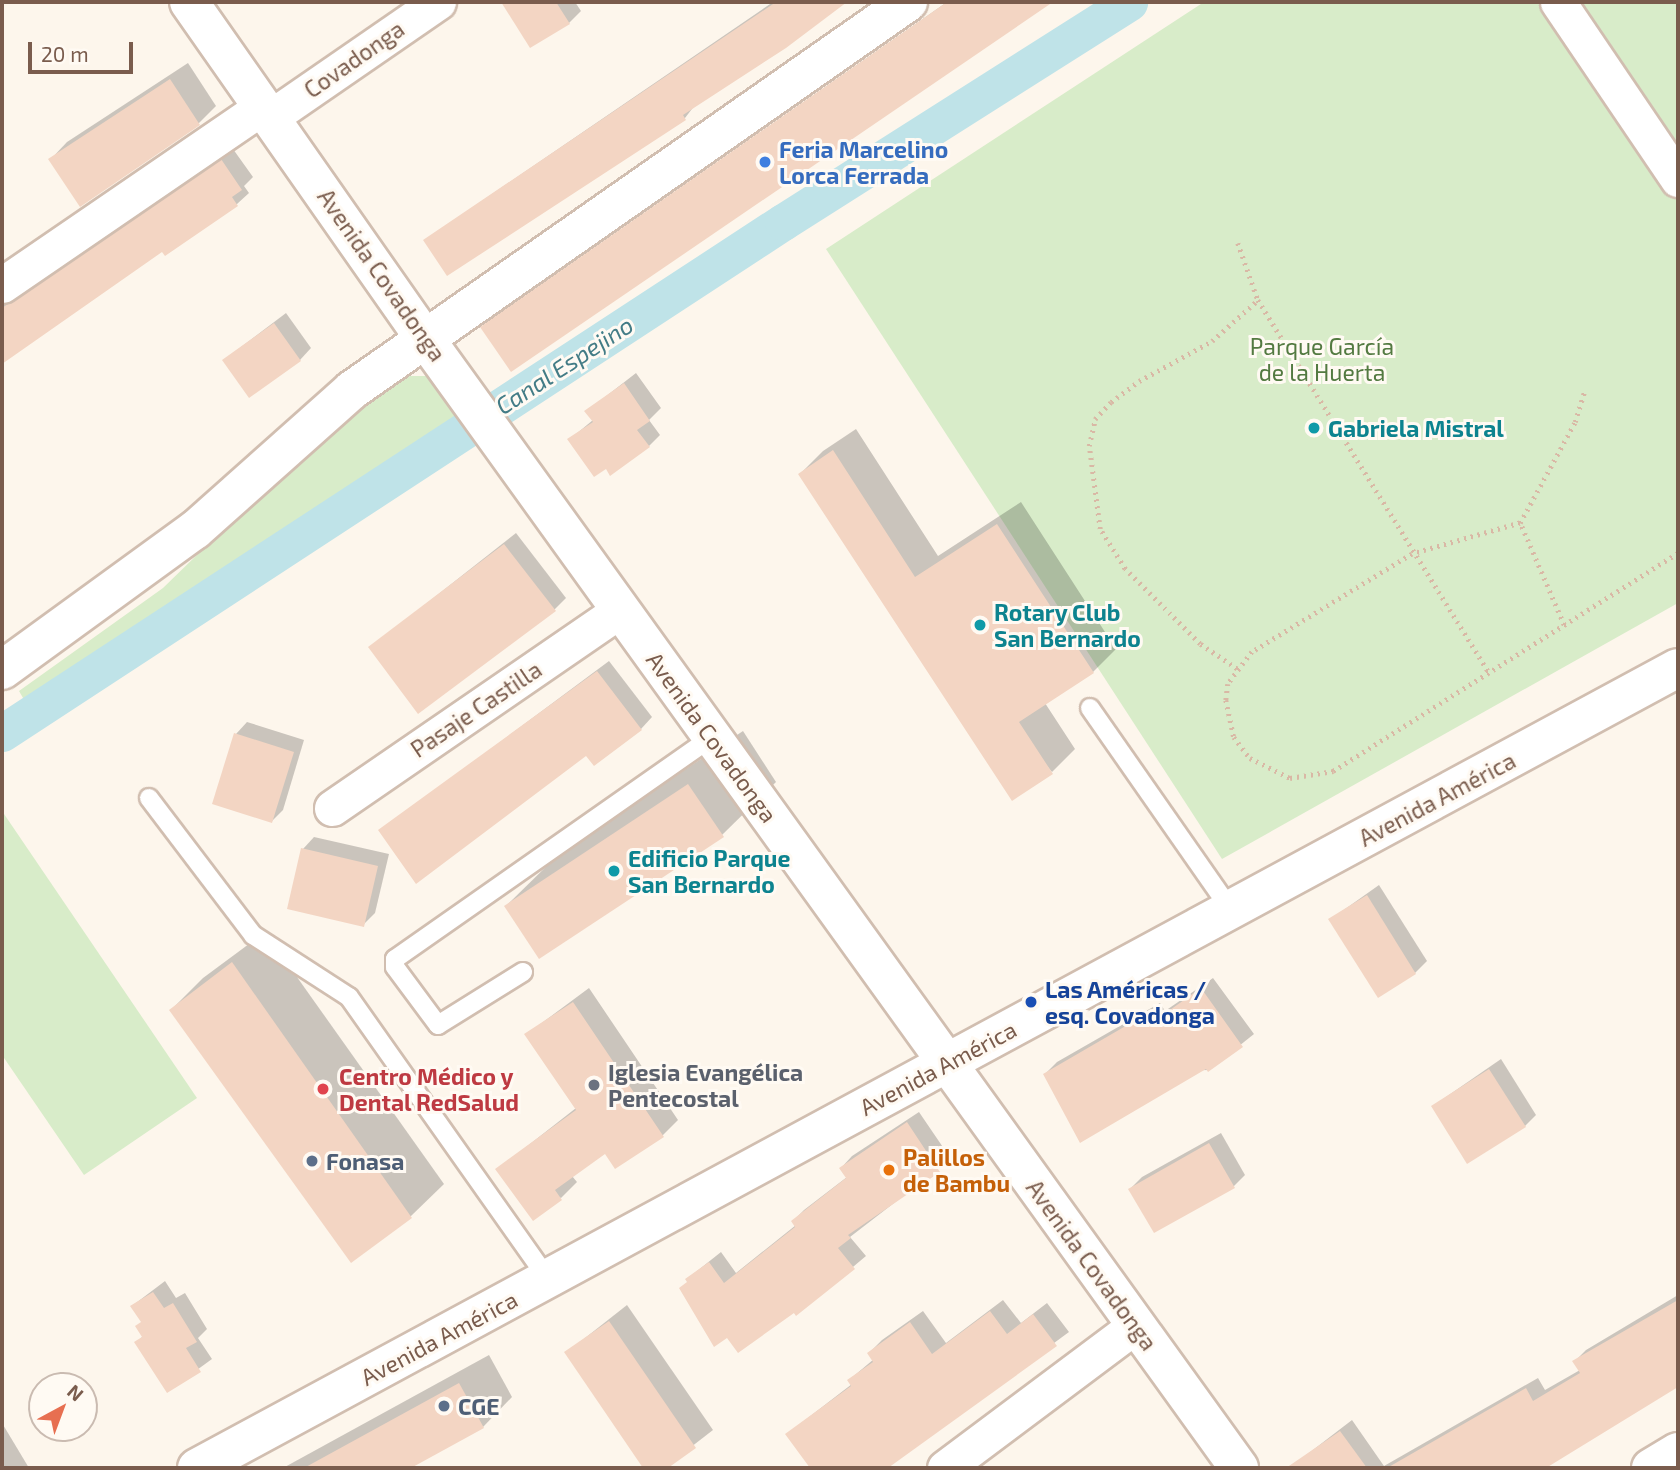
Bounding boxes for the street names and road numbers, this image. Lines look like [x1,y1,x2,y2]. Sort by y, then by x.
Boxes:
street label: Covadonga [299,15,409,103]
street label: Avenida Covadonga [312,184,452,366]
street label: Avenida Covadonga [641,646,783,828]
street label: Pasaje Castilla [405,655,547,763]
street label: Avenida América [1354,746,1520,852]
street label: Avenida América [855,1015,1021,1121]
street label: Avenida Covadonga [1021,1174,1163,1356]
street label: Avenida América [356,1285,522,1391]

